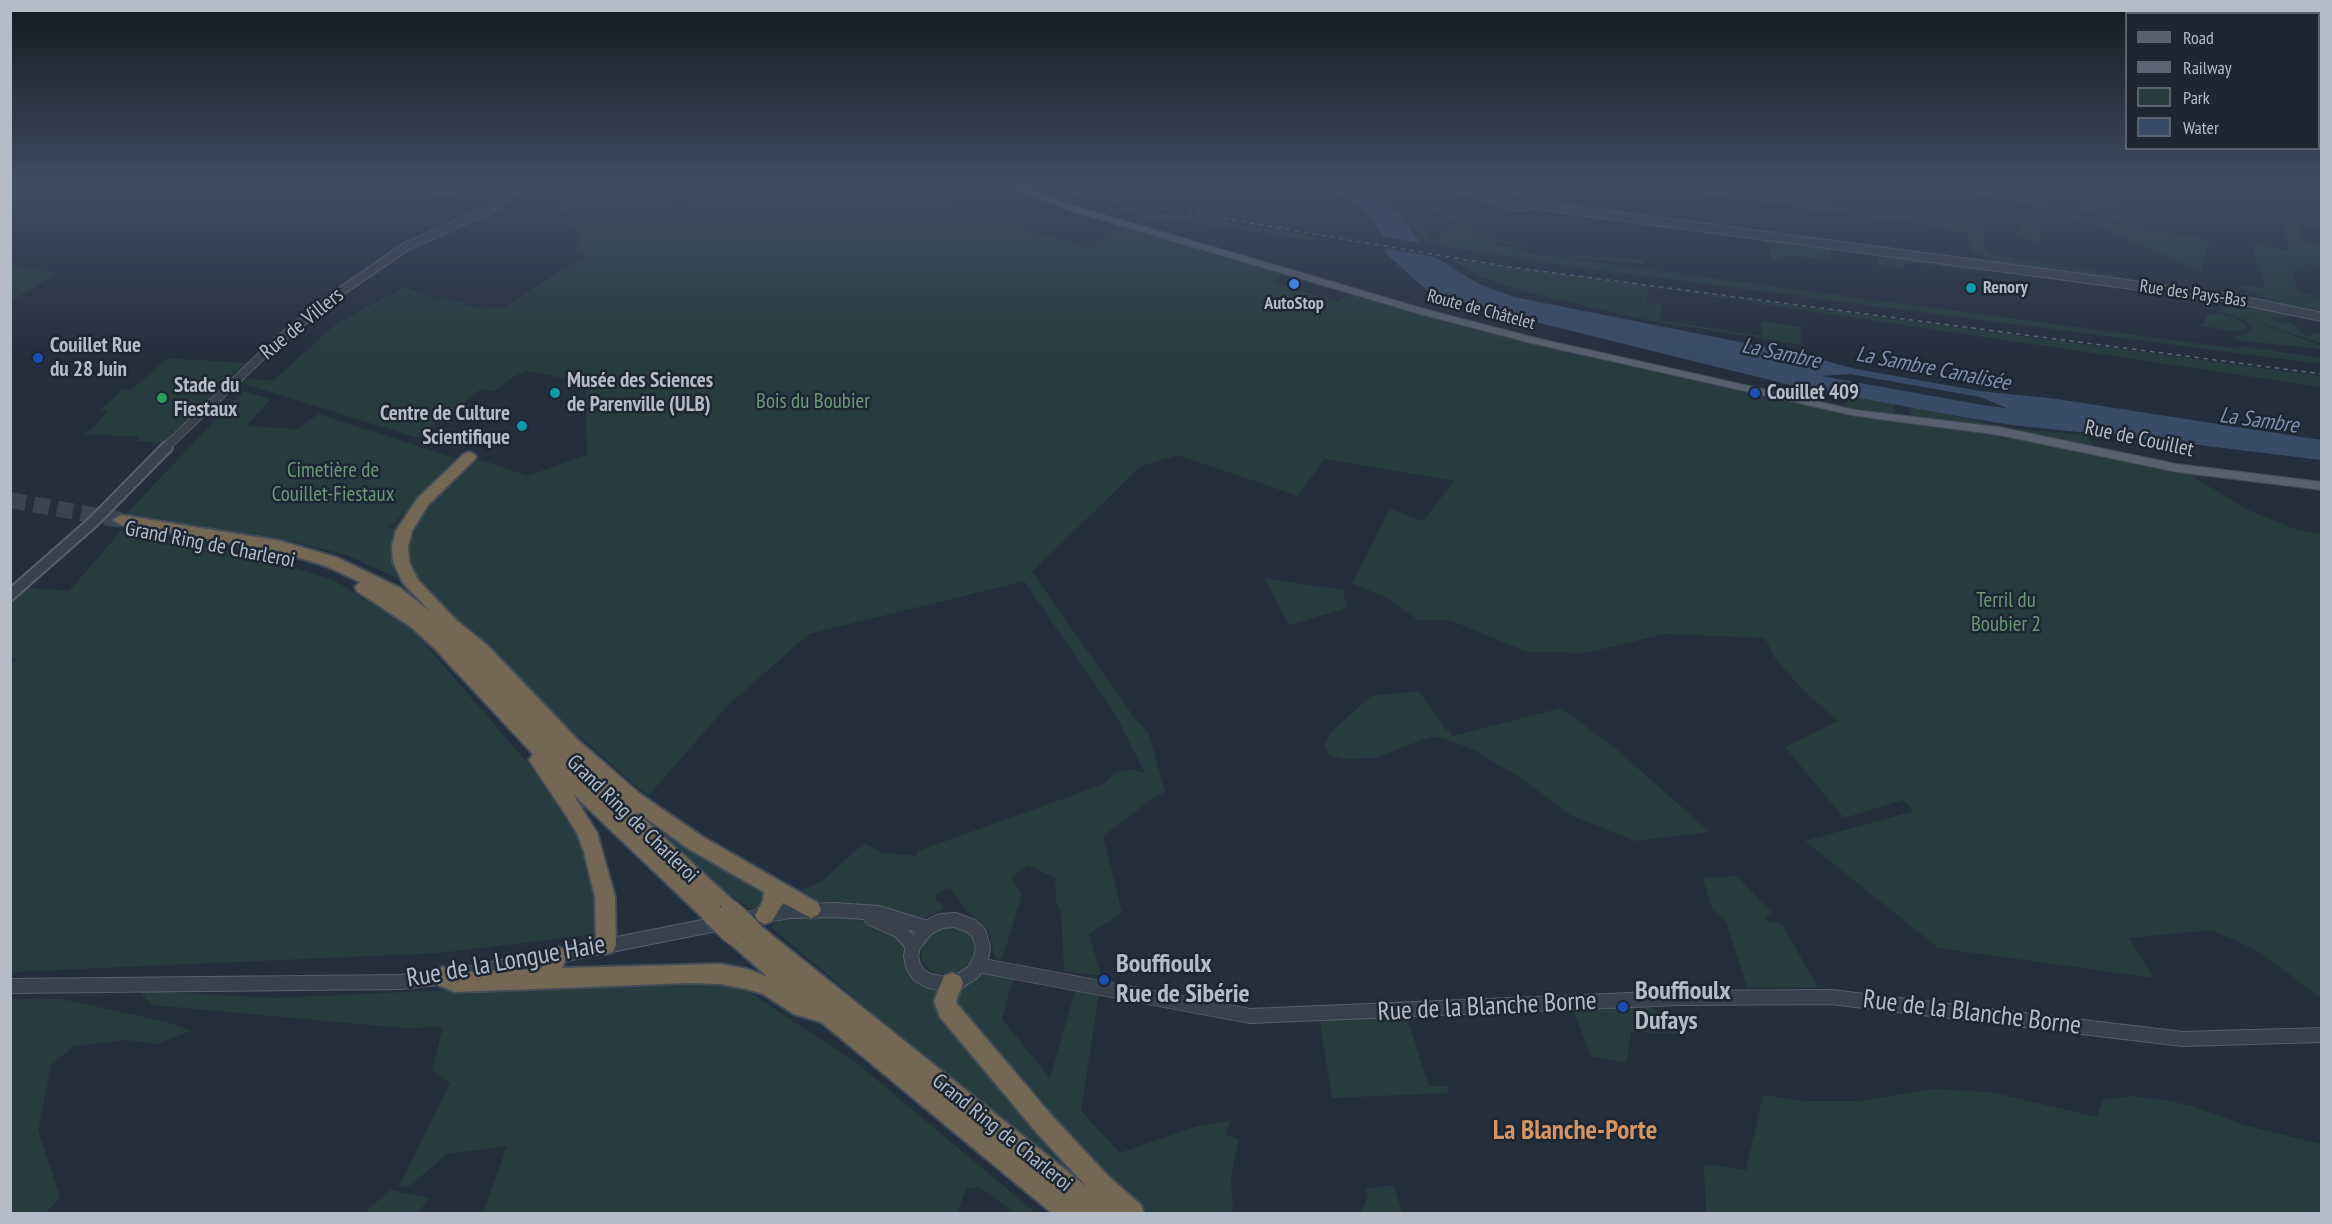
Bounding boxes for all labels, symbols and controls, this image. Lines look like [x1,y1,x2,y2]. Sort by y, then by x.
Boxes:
legend [2125,12,2320,150]
text: Road [2183,26,2214,49]
text: Railway [2183,56,2232,79]
text: Park [2183,86,2210,109]
text: Water [2183,116,2219,139]
street label: Rue des Pays-Bas [2138,276,2248,312]
marker: AutoStop [1287,277,1301,291]
place label: Renory [1983,277,2028,299]
marker: Renory [1964,281,1978,295]
street label: Rue de Villers [255,283,349,365]
street label: Route de Châtelet [1425,285,1537,335]
place label: AutoStop [1264,293,1324,315]
place label: Couillet Rue du 28 Juin [50,333,141,383]
water label: La Sambre [1739,333,1823,375]
water label: La Sambre Canalisée [1854,341,2012,397]
marker: Couillet Rue du 28 Juin [31,351,45,365]
place label: Musée des Sciences de Parenville (ULB) [567,368,713,418]
place label: Stade du Fiestaux [174,373,239,423]
place label: Couillet 409 [1767,380,1859,406]
marker: Musée des Sciences de Parenville (ULB) [548,386,562,400]
marker: Couillet 409 [1748,386,1762,400]
park label: Bois du Boubier [756,389,870,415]
marker: Stade du Fiestaux [155,391,169,405]
place label: Centre de Culture Scientifique [380,401,510,451]
water label: La Sambre [2218,402,2300,440]
street label: Rue de Couillet [2082,415,2196,463]
marker: Centre de Culture Scientifique [515,419,529,433]
park label: Cimetière de Couillet-Fiestaux [272,458,394,508]
street label: Grand Ring de Charleroi [123,516,297,574]
park label: Terril du Boubier 2 [1971,588,2041,638]
street label: Grand Ring de Charleroi [561,750,703,888]
street label: Rue de la Longue Haie [404,929,608,995]
place label: Bouffioulx Rue de Sibérie [1116,949,1250,1011]
marker: Bouffioulx Rue de Sibérie [1097,973,1111,987]
place label: Bouffioulx Dufays [1635,976,1731,1038]
street label: Rue de la Blanche Borne [1861,984,2083,1042]
street label: Rue de la Blanche Borne [1377,986,1597,1028]
marker: Bouffioulx Dufays [1616,1000,1630,1014]
street label: Grand Ring de Charleroi [927,1069,1077,1197]
district label: La Blanche-Porte [1493,1115,1657,1147]

